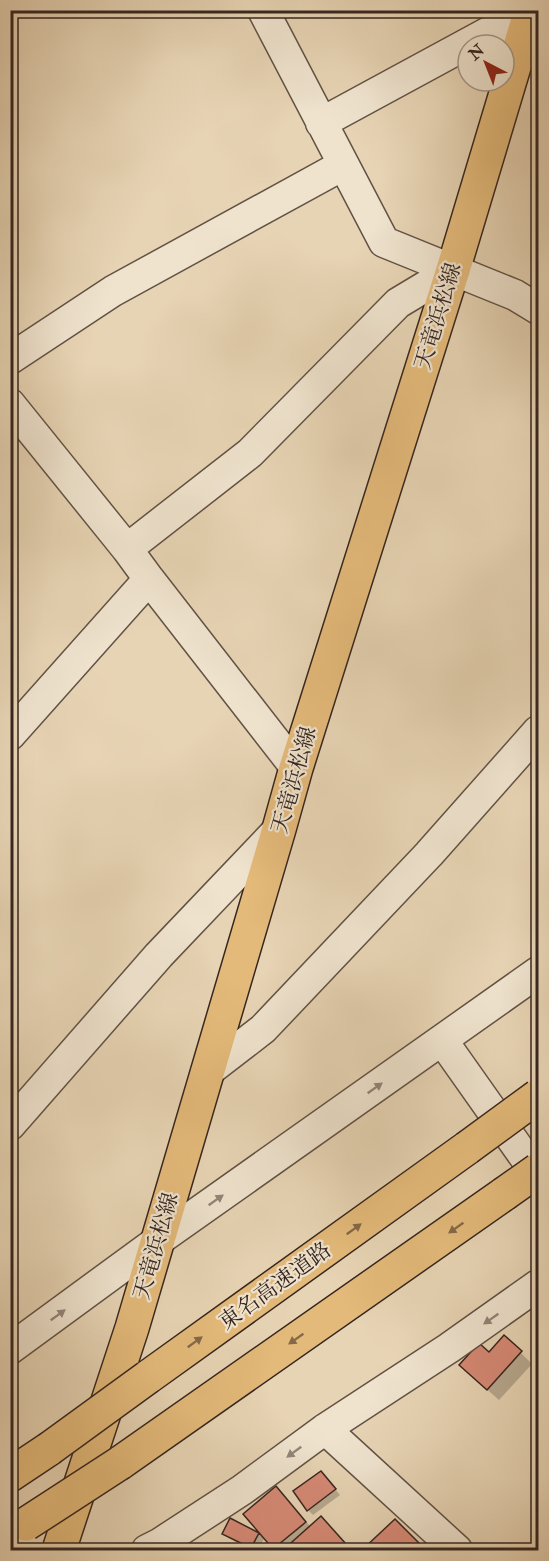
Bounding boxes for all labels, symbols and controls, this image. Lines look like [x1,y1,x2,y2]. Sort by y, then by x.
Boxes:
north arrow [456,33,516,93]
text: N [464,40,489,65]
street label: 天竜浜松線 [409,259,467,373]
street label: 天竜浜松線 [265,723,323,837]
one-way arrow [367,1082,382,1094]
street label: 天竜浜松線 [127,1189,185,1303]
one-way arrow [207,1194,223,1206]
one-way arrow [449,1222,465,1234]
one-way arrow [345,1223,361,1235]
street label: 東名高速道路 [213,1236,337,1336]
one-way arrow [49,1309,65,1321]
one-way arrow [483,1313,499,1325]
one-way arrow [289,1333,305,1345]
one-way arrow [188,1337,203,1349]
one-way arrow [287,1445,302,1457]

